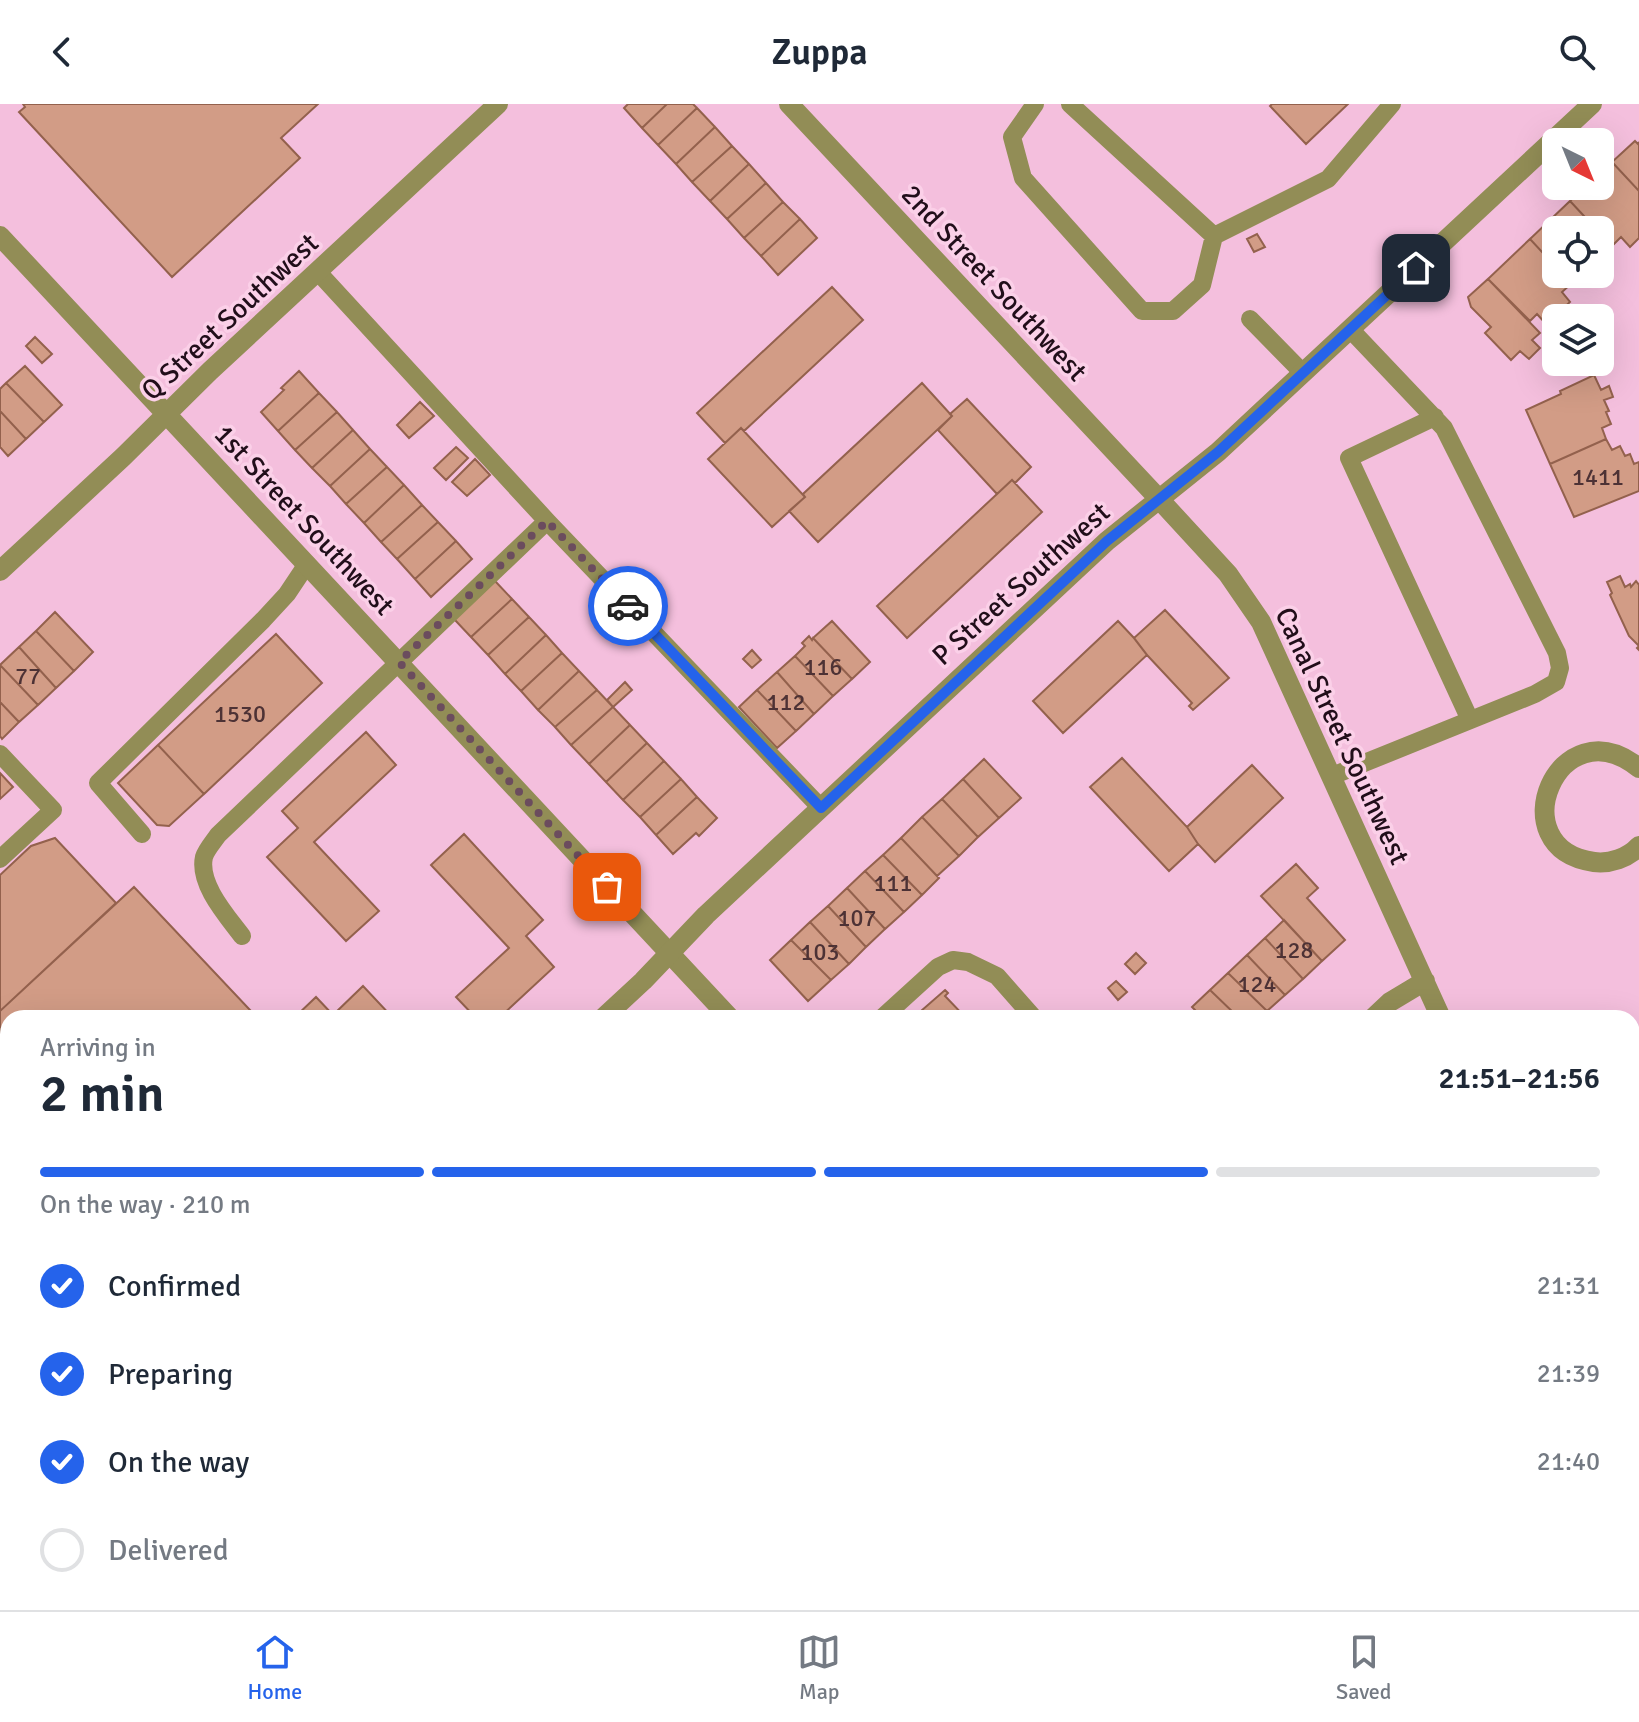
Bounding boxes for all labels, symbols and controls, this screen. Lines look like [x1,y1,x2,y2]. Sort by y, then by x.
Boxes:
icon: back [40,30,84,74]
text: Zuppa [771,30,868,75]
icon: search [1555,30,1599,74]
north arrow [1542,128,1614,200]
map controls [1542,128,1614,376]
street label: 2nd Street Southwest [894,178,1094,389]
button: locate [1542,216,1614,288]
street label: Q Street Southwest [134,226,326,408]
pin [1382,234,1450,302]
icon: home [1394,246,1438,290]
button: layers [1542,304,1614,376]
street label: 1st Street Southwest [207,418,401,623]
house number: 1411 [1572,462,1624,492]
street label: P Street Southwest [925,495,1117,673]
courier [588,566,668,646]
icon: car [606,584,650,628]
street label: Canal Street Southwest [1267,602,1417,870]
house number: 116 [804,652,842,682]
house number: 77 [15,661,41,691]
house number: 112 [767,687,805,717]
house number: 1530 [214,699,266,729]
pin [573,853,641,921]
icon: bag [585,865,629,909]
house number: 111 [874,868,912,898]
house number: 107 [838,903,876,933]
house number: 128 [1275,935,1313,965]
house number: 103 [801,937,839,967]
house number: 124 [1238,969,1276,999]
text: Arriving in [40,1032,156,1064]
text: 21:51–21:56 [1439,1060,1600,1097]
text: 2 min [40,1062,165,1126]
text: On the way · 210 m [40,1189,250,1221]
icon: check [40,1264,84,1308]
text: Confirmed [108,1268,241,1305]
text: 21:31 [1537,1270,1600,1302]
icon: check [40,1352,84,1396]
text: Preparing [108,1356,233,1393]
text: 21:39 [1537,1358,1600,1390]
icon: check [40,1440,84,1484]
text: On the way [108,1444,249,1481]
text: 21:40 [1537,1446,1600,1478]
text: Delivered [108,1532,229,1569]
tab: Home [247,1630,302,1705]
tab: Map [797,1630,841,1705]
tab: Saved [1336,1630,1392,1705]

